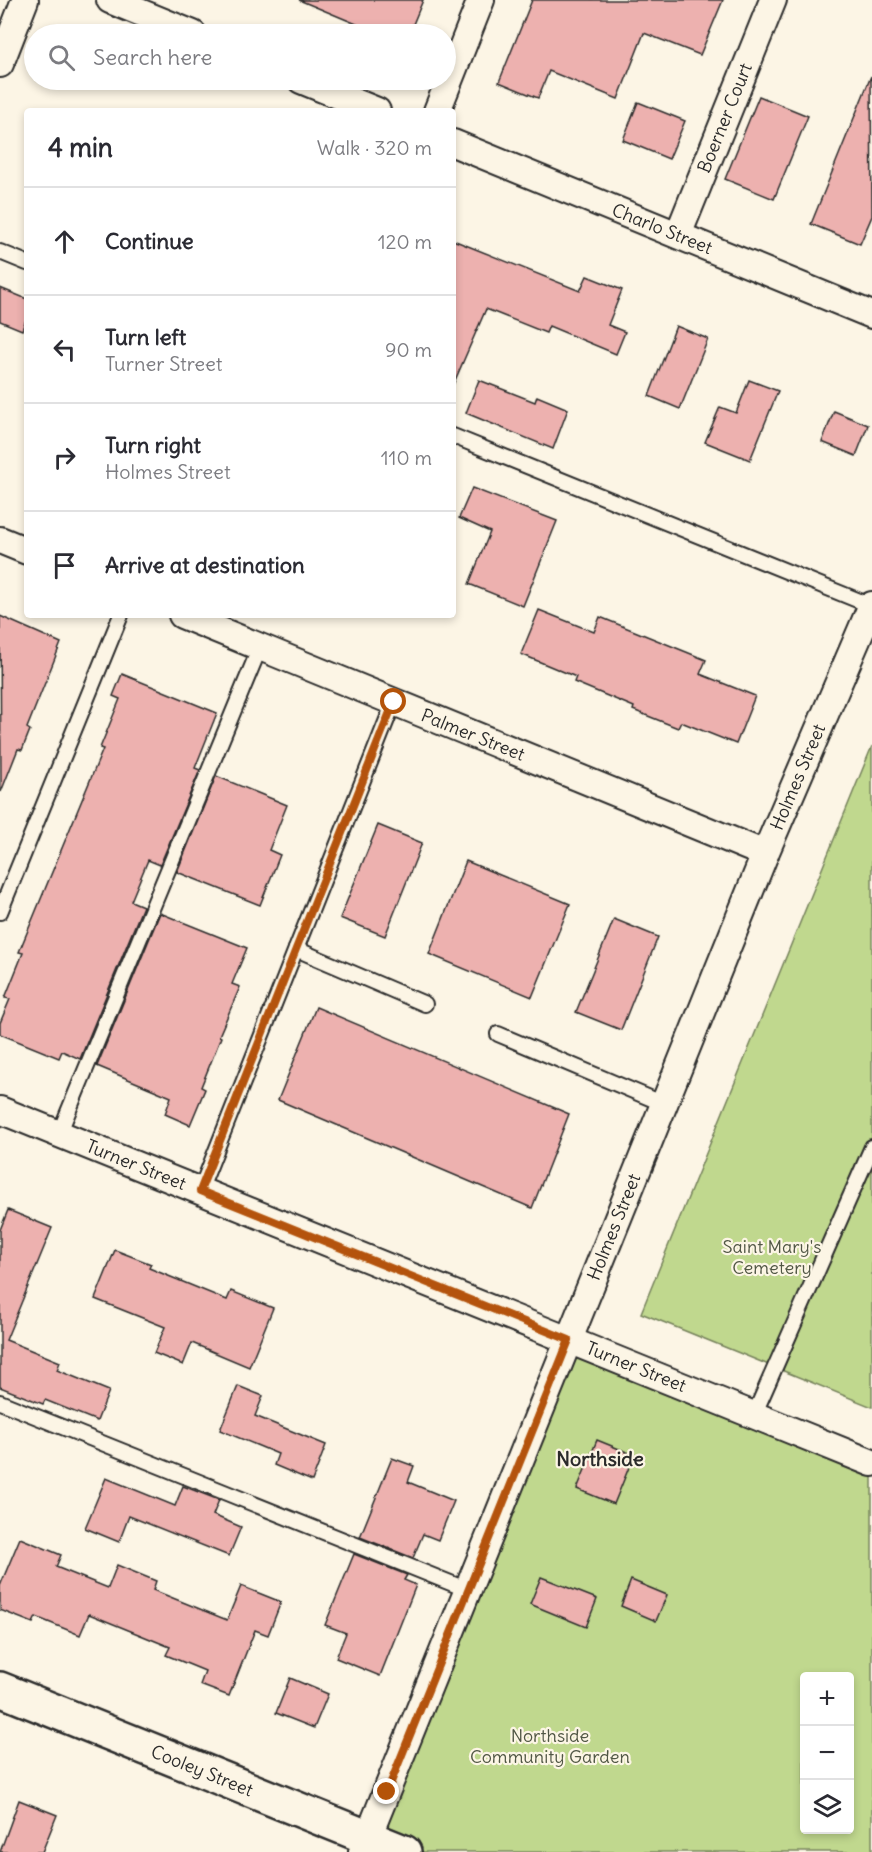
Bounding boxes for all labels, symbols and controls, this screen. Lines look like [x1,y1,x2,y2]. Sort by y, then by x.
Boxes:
search box [24,24,456,90]
icon: search [45,41,78,74]
text: Search here [93,43,212,71]
street label: Boerner Court [692,60,757,176]
text: 4 min [48,131,113,164]
text: Walk · 320 m [317,135,432,160]
street label: Charlo Street [609,198,716,259]
icon: ahead [48,225,81,258]
text: Continue [105,227,194,255]
text: 120 m [378,229,432,254]
text: Turn left [105,323,186,351]
icon: left [48,333,81,366]
text: 90 m [385,337,432,362]
text: Turner Street [105,351,223,376]
text: Turn right [105,431,201,459]
icon: right [48,441,81,474]
text: 110 m [381,445,432,470]
text: Holmes Street [105,459,231,484]
icon: arrive [48,549,81,582]
text: Arrive at destination [105,551,305,579]
route start [380,688,406,714]
street label: Palmer Street [418,703,528,766]
street label: Holmes Street [765,720,830,833]
street label: Turner Street [83,1134,190,1195]
street label: Holmes Street [582,1170,645,1284]
park label: Saint Mary's Cemetery [723,1235,821,1279]
street label: Turner Street [583,1336,690,1397]
district label: Northside [556,1446,644,1471]
map controls [800,1672,854,1834]
button: + [800,1672,854,1726]
park label: Northside Community Garden [470,1724,630,1768]
button: − [800,1726,854,1780]
street label: Cooley Street [148,1740,257,1801]
route end [373,1778,399,1804]
button: layers [800,1780,854,1834]

